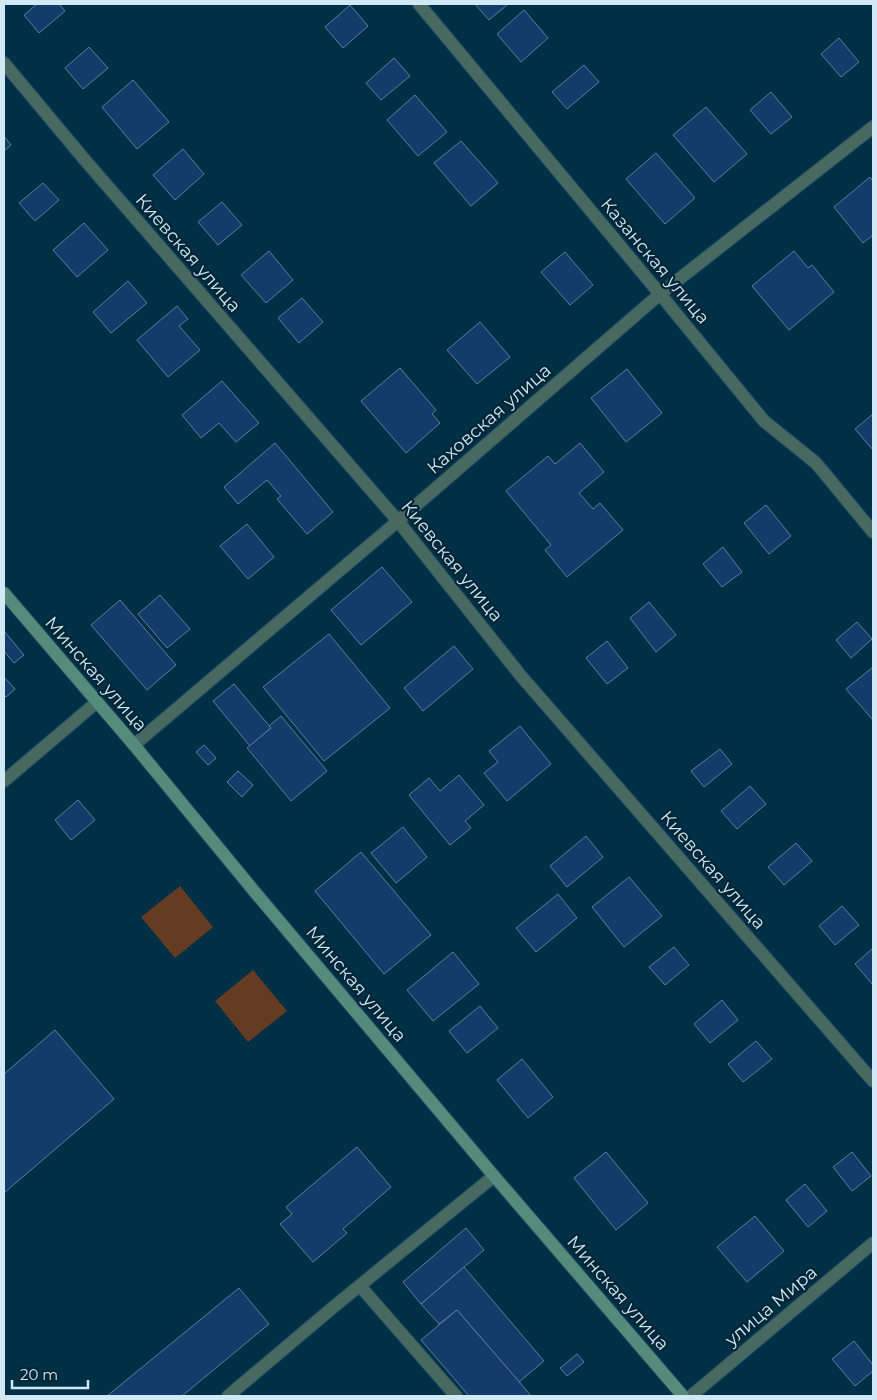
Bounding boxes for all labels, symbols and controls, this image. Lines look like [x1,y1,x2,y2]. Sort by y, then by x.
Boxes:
street label: Киевская улица [131,189,245,317]
street label: Казанская улица [596,193,714,329]
street label: Каховская улица [422,359,556,479]
street label: Киевская улица [396,496,508,626]
street label: Минская улица [40,612,152,736]
street label: Киевская улица [656,806,770,934]
street label: Минская улица [301,922,411,1046]
street label: Минская улица [562,1231,674,1355]
street label: улица Мира [720,1261,822,1352]
scale bar [12,1358,89,1390]
text: 20 m [20,1365,58,1384]

